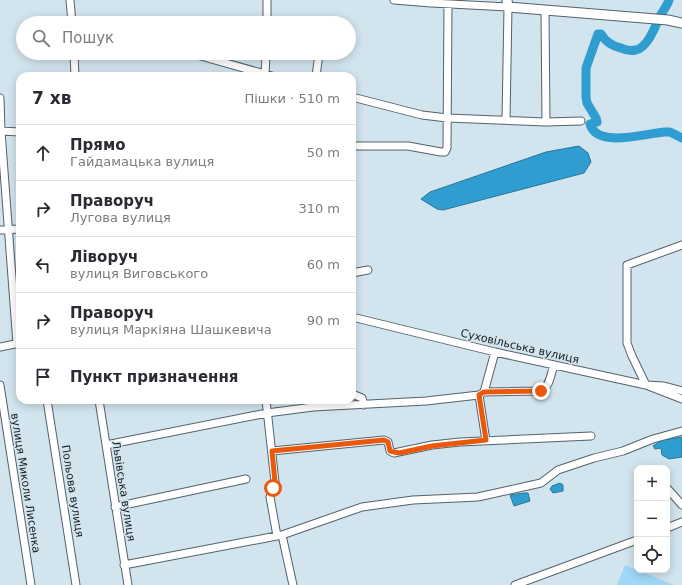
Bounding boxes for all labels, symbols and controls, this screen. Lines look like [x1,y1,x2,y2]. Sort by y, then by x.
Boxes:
search box [16,16,356,60]
icon: search [30,27,52,49]
text: Пошук [62,29,114,47]
text: 7 хв [32,88,71,108]
text: Пішки · 510 m [244,91,340,106]
text: Прямо [70,136,126,154]
icon: ahead [32,142,54,164]
text: 50 m [307,145,340,160]
text: Гайдамацька вулиця [70,154,214,169]
text: Праворуч [70,192,154,210]
icon: right [32,198,54,220]
text: 310 m [298,201,340,216]
text: Лугова вулиця [70,210,171,225]
text: Ліворуч [70,248,138,266]
icon: left [32,254,54,276]
text: 60 m [307,257,340,272]
text: вулиця Виговського [70,266,208,281]
text: Праворуч [70,304,154,322]
icon: right [32,310,54,332]
text: 90 m [307,313,340,328]
text: вулиця Маркіяна Шашкевича [70,322,272,337]
street label: Суховільська вулиця [459,327,580,366]
icon: arrive [32,366,54,388]
text: Пункт призначення [70,368,238,386]
route end [532,382,550,400]
street label: вулиця Миколи Лисенка [8,412,43,554]
street label: Львівська вулиця [109,440,138,542]
street label: Польова вулиця [59,444,86,538]
map controls [634,465,670,573]
button: + [634,465,670,501]
route start [264,479,282,497]
button: − [634,501,670,537]
button: locate [634,537,670,573]

